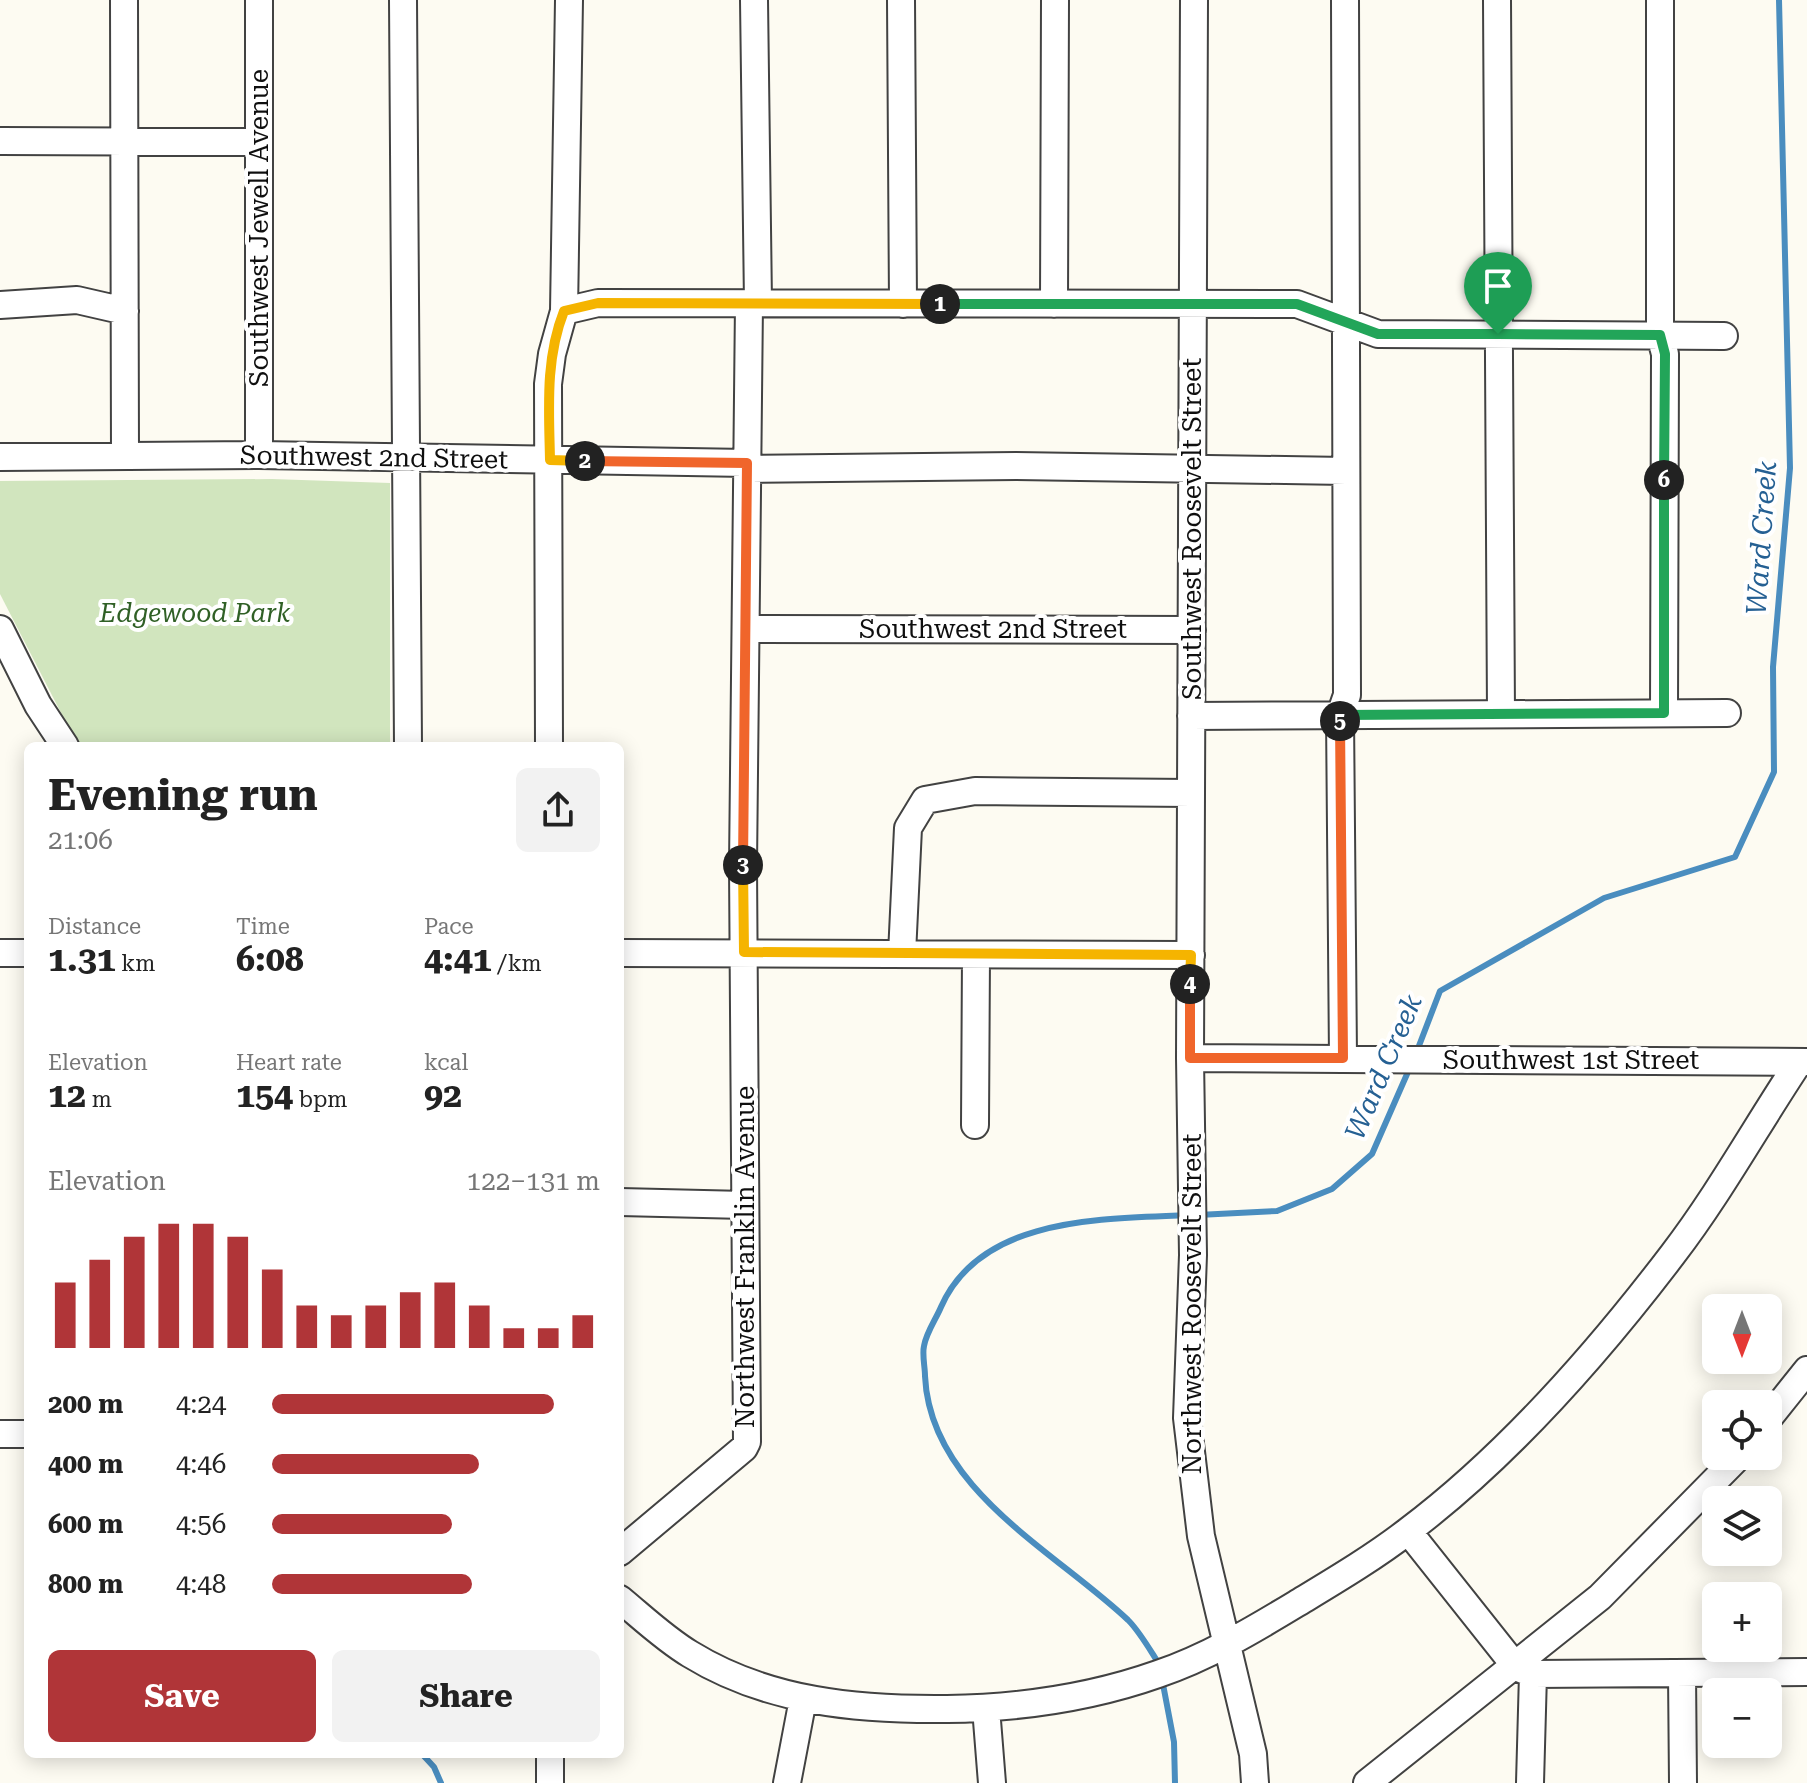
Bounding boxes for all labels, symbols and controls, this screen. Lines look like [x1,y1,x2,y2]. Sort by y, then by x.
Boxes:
street label: Southwest Jewell Avenue [244,69,274,387]
pin [1464,252,1532,334]
icon: arrive [1476,264,1520,308]
pin: 1 [920,284,960,324]
text: 1 [934,291,946,316]
street label: Southwest Roosevelt Street [1177,358,1207,700]
street label: Southwest 2nd Street [240,440,509,474]
pin: 2 [565,441,605,481]
text: 2 [579,448,591,473]
water label: Ward Creek [1740,459,1783,616]
pin: 6 [1644,460,1684,500]
text: 6 [1658,467,1670,492]
park label: Edgewood Park [99,598,291,628]
street label: Southwest 2nd Street [859,614,1127,644]
pin: 5 [1320,701,1360,741]
text: 5 [1334,708,1346,733]
button: share [516,768,600,852]
text: Evening run [48,769,318,821]
text: 21:06 [48,825,113,855]
pin: 3 [723,845,763,885]
text: 3 [737,852,749,877]
text: Distance [48,914,141,939]
text: Time [236,914,290,939]
text: Pace [424,914,474,939]
text: 1.31 [48,939,116,979]
text: 6:08 [236,939,304,979]
text: 4:41 [424,939,492,979]
text: km [116,951,155,976]
text: /km [492,951,542,976]
pin: 4 [1170,964,1210,1004]
text: 4 [1184,971,1196,996]
water label: Ward Creek [1338,989,1429,1145]
street label: Southwest 1st Street [1443,1045,1700,1075]
text: Elevation [48,1050,148,1075]
text: Heart rate [236,1050,342,1075]
text: kcal [424,1050,468,1075]
text: 12 [48,1075,86,1115]
text: 154 [236,1075,293,1115]
text: 92 [424,1075,462,1115]
street label: Northwest Franklin Avenue [730,1086,760,1428]
text: m [86,1087,112,1112]
text: bpm [293,1087,347,1112]
street label: Northwest Roosevelt Street [1177,1133,1207,1474]
text: Elevation [48,1166,166,1196]
text: 122–131 m [467,1166,600,1196]
north arrow [1702,1294,1782,1374]
map controls [1702,1294,1782,1758]
text: 200 m [48,1389,123,1419]
text: 4:24 [176,1389,226,1419]
button: locate [1702,1390,1782,1470]
text: 400 m [48,1449,123,1479]
text: 4:46 [176,1449,226,1479]
button: layers [1702,1486,1782,1566]
text: 600 m [48,1509,123,1539]
text: 4:56 [176,1509,226,1539]
text: 800 m [48,1569,123,1599]
text: 4:48 [176,1569,226,1599]
button: + [1702,1582,1782,1662]
button: Save [48,1650,316,1742]
button: Share [332,1650,600,1742]
button: − [1702,1678,1782,1758]

